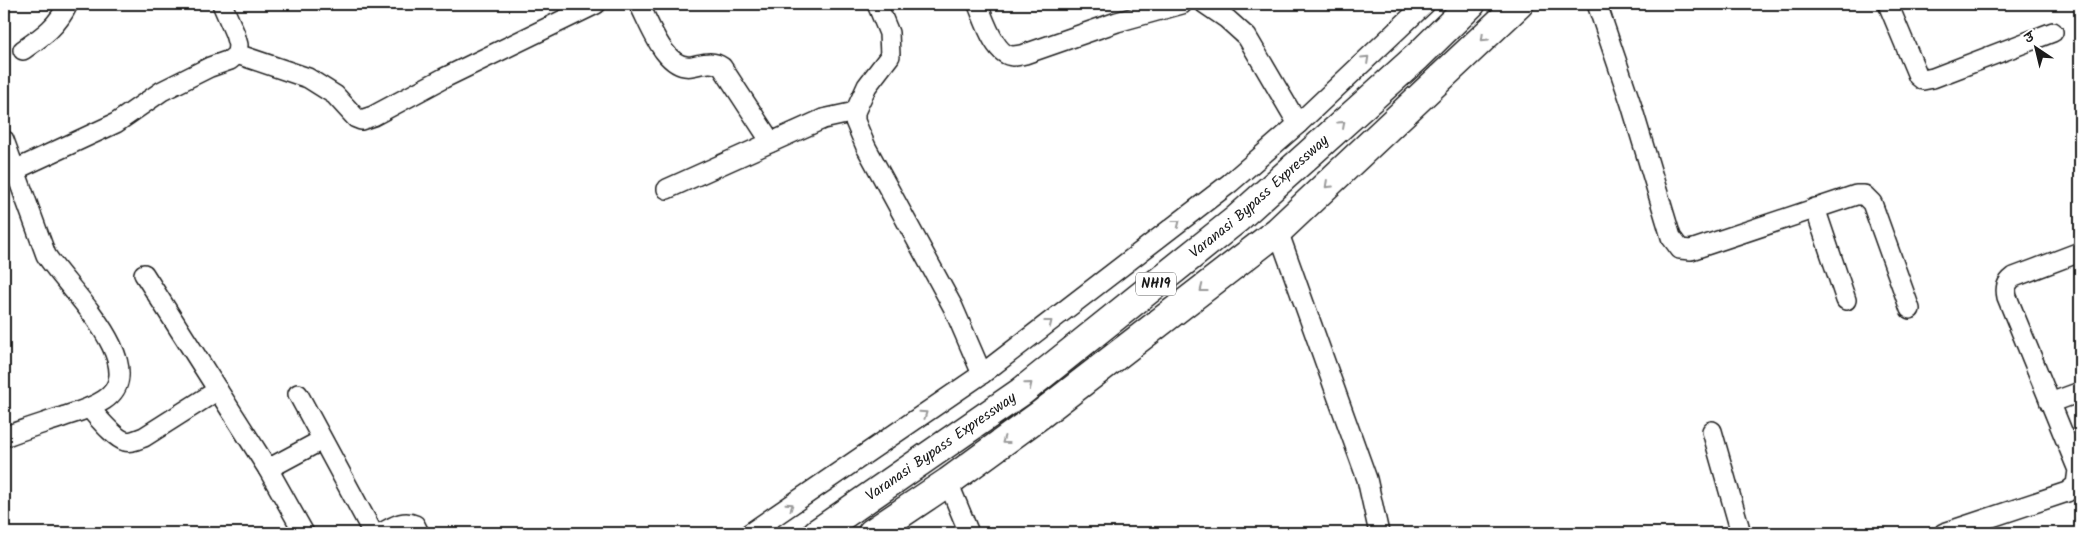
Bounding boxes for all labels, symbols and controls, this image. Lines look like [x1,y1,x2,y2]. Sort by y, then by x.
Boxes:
north arrow [2012,22,2062,72]
text: उ [2019,25,2042,50]
one-way arrow [1481,32,1490,41]
one-way arrow [1360,56,1369,65]
one-way arrow [1336,121,1345,130]
street label: Varanasi Bypass Expressway [1184,129,1335,265]
one-way arrow [1324,179,1333,188]
one-way arrow [1171,221,1180,229]
road number: NH19 [1136,272,1176,296]
one-way arrow [1200,284,1209,293]
one-way arrow [1043,320,1052,328]
one-way arrow [1023,383,1032,391]
street label: Varanasi Bypass Expressway [861,386,1022,508]
one-way arrow [918,411,928,420]
one-way arrow [1001,435,1010,444]
one-way arrow [784,503,794,512]

